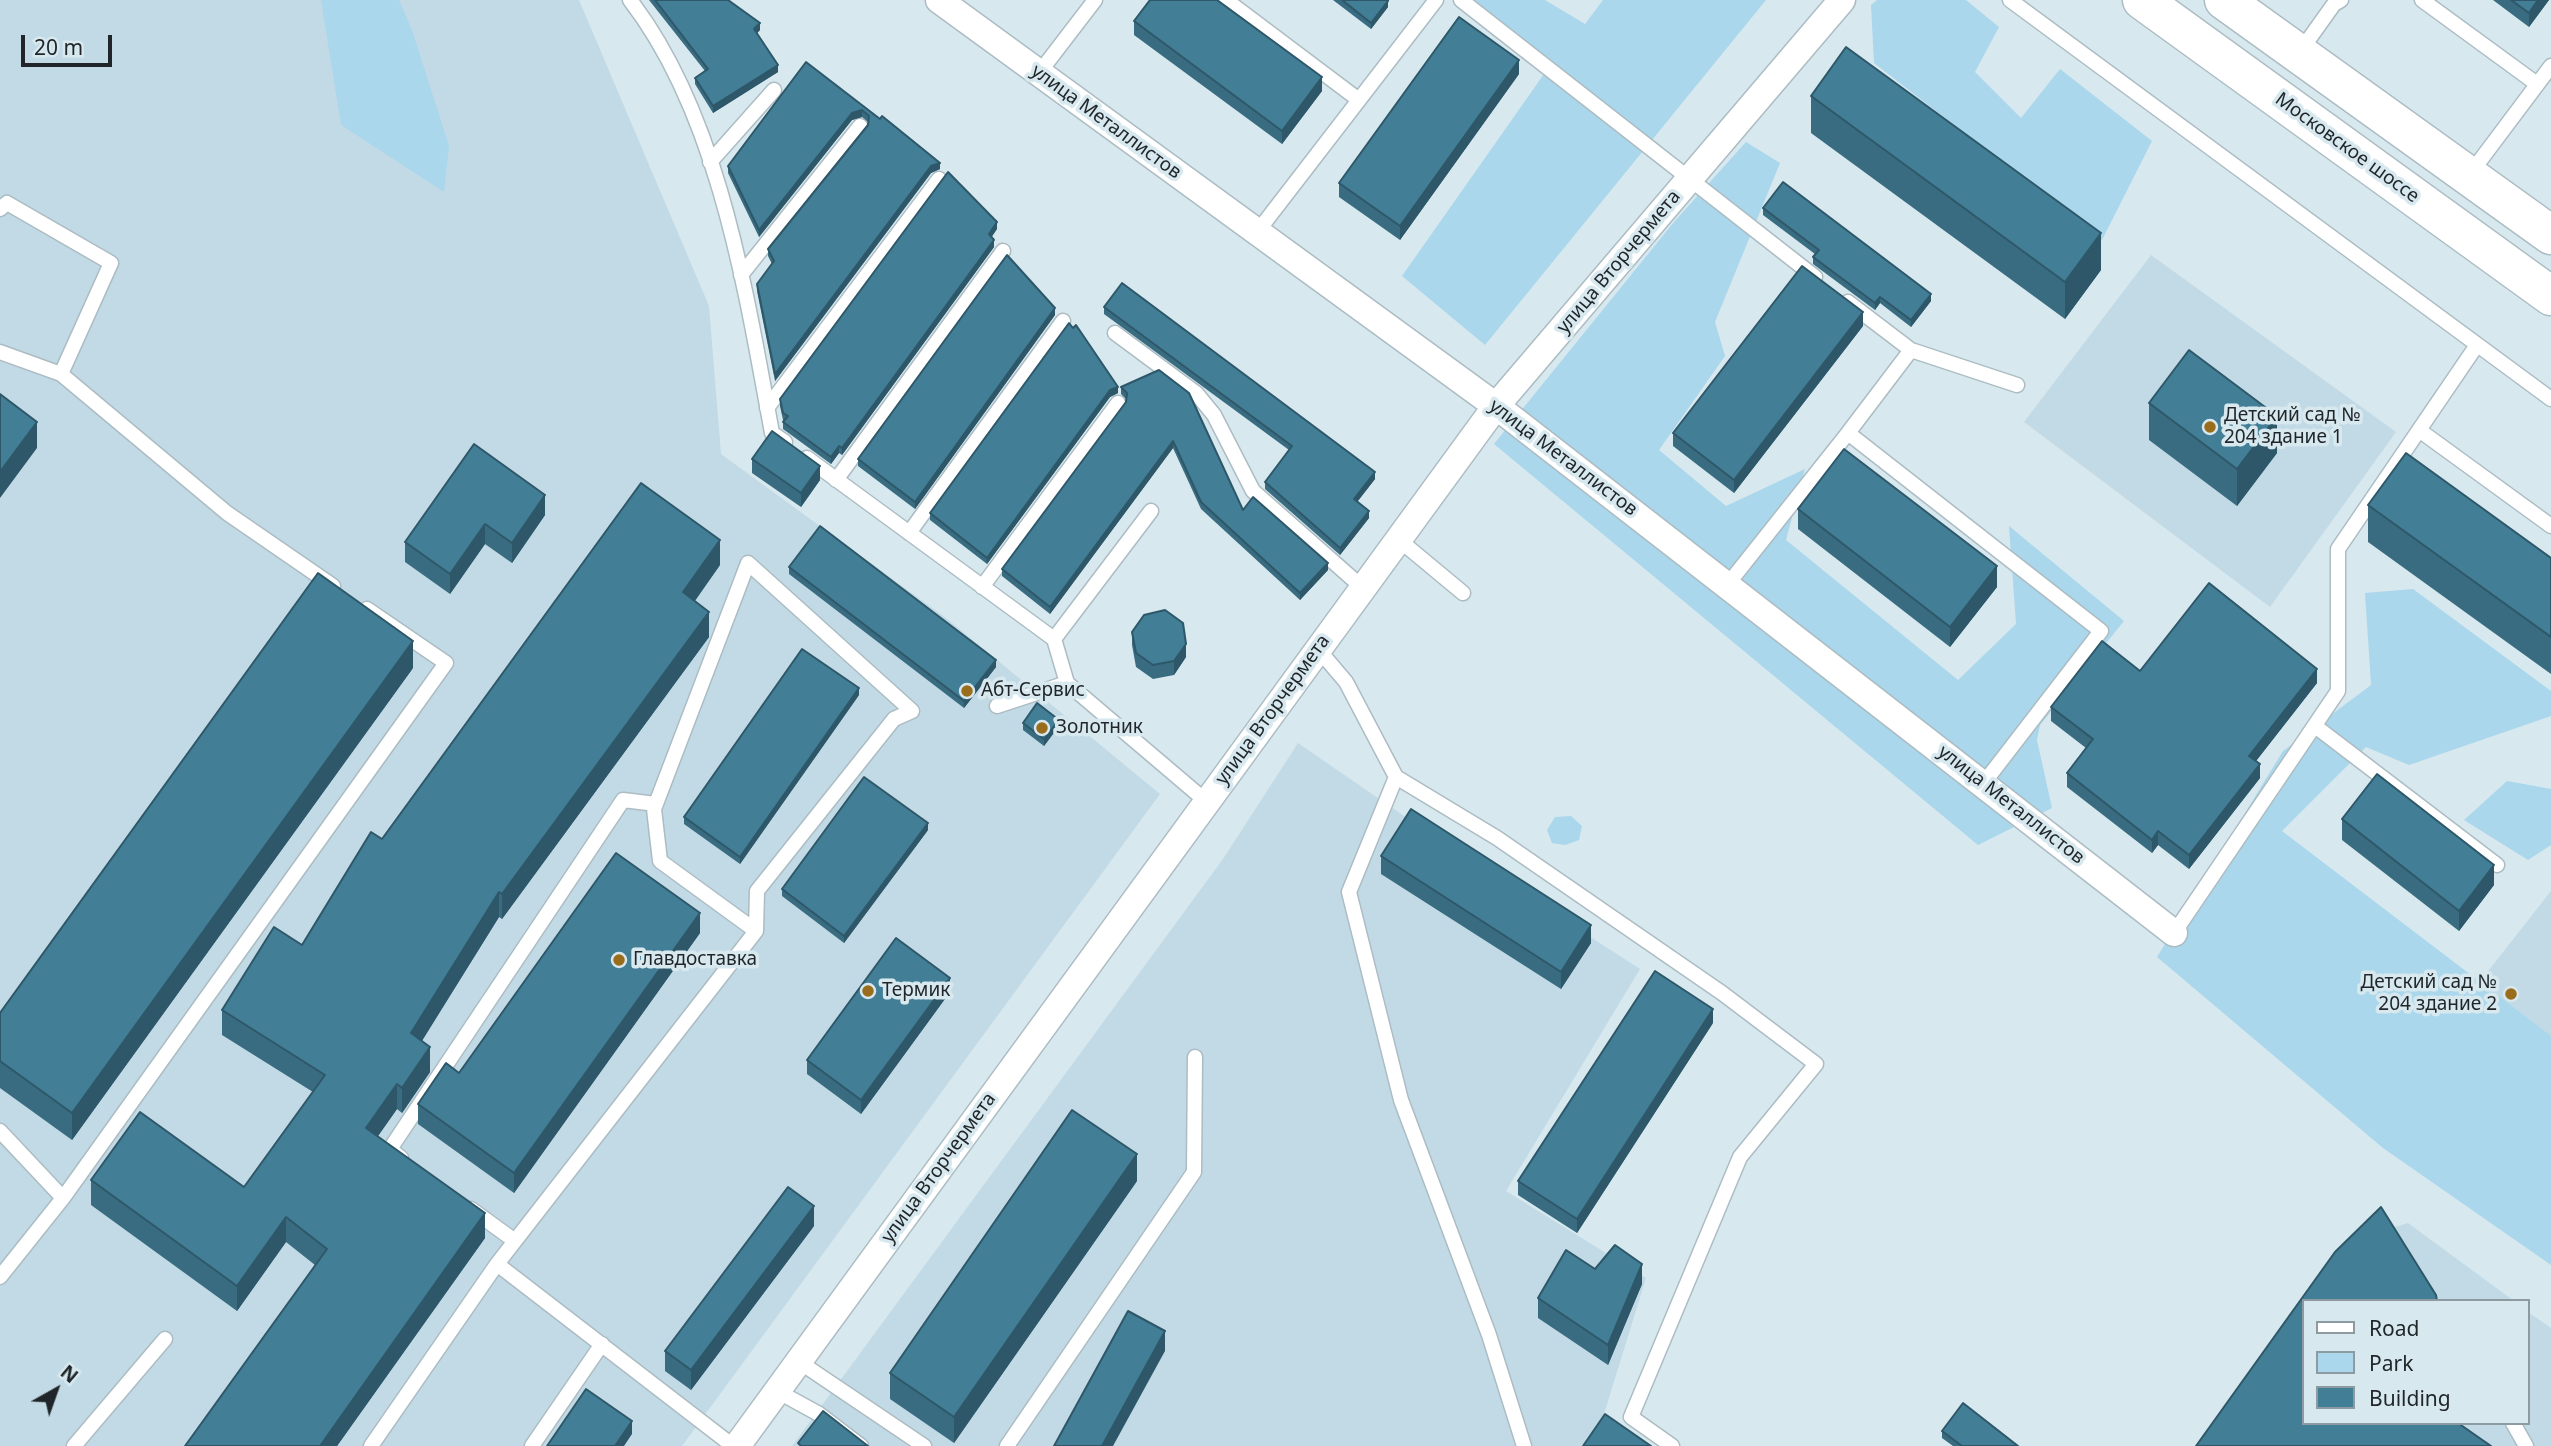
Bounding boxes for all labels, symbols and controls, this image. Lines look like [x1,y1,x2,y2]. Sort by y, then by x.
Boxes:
scale bar [24,21,116,65]
text: 20 m [34,33,83,61]
street label: улица Металлистов [1027,60,1185,184]
street label: Московское шоссе [2271,88,2423,208]
street label: улица Вторчермета [1552,186,1686,338]
street label: улица Металлистов [1484,395,1642,521]
place label: Детский сад № 204 здание 1 [2224,405,2361,449]
marker: Детский сад № 204 здание 1 [2202,419,2218,435]
street label: улица Вторчермета [1211,631,1335,789]
place label: Абт-Сервис [981,680,1085,702]
marker: Абт-Сервис [959,683,975,699]
place label: Золотник [1056,717,1143,739]
marker: Золотник [1034,720,1050,736]
street label: улица Металлистов [1933,741,2089,869]
place label: Главдоставка [633,949,757,971]
marker: Главдоставка [611,952,627,968]
place label: Детский сад № 204 здание 2 [2360,972,2497,1016]
place label: Термик [882,980,950,1002]
marker: Термик [860,983,876,999]
marker: Детский сад № 204 здание 2 [2503,986,2519,1002]
street label: улица Вторчермета [877,1089,1001,1247]
legend [2302,1299,2530,1425]
text: Road [2369,1314,2419,1342]
text: Park [2369,1349,2413,1377]
north arrow [21,1355,91,1425]
text: N [55,1359,84,1389]
text: Building [2369,1384,2451,1412]

